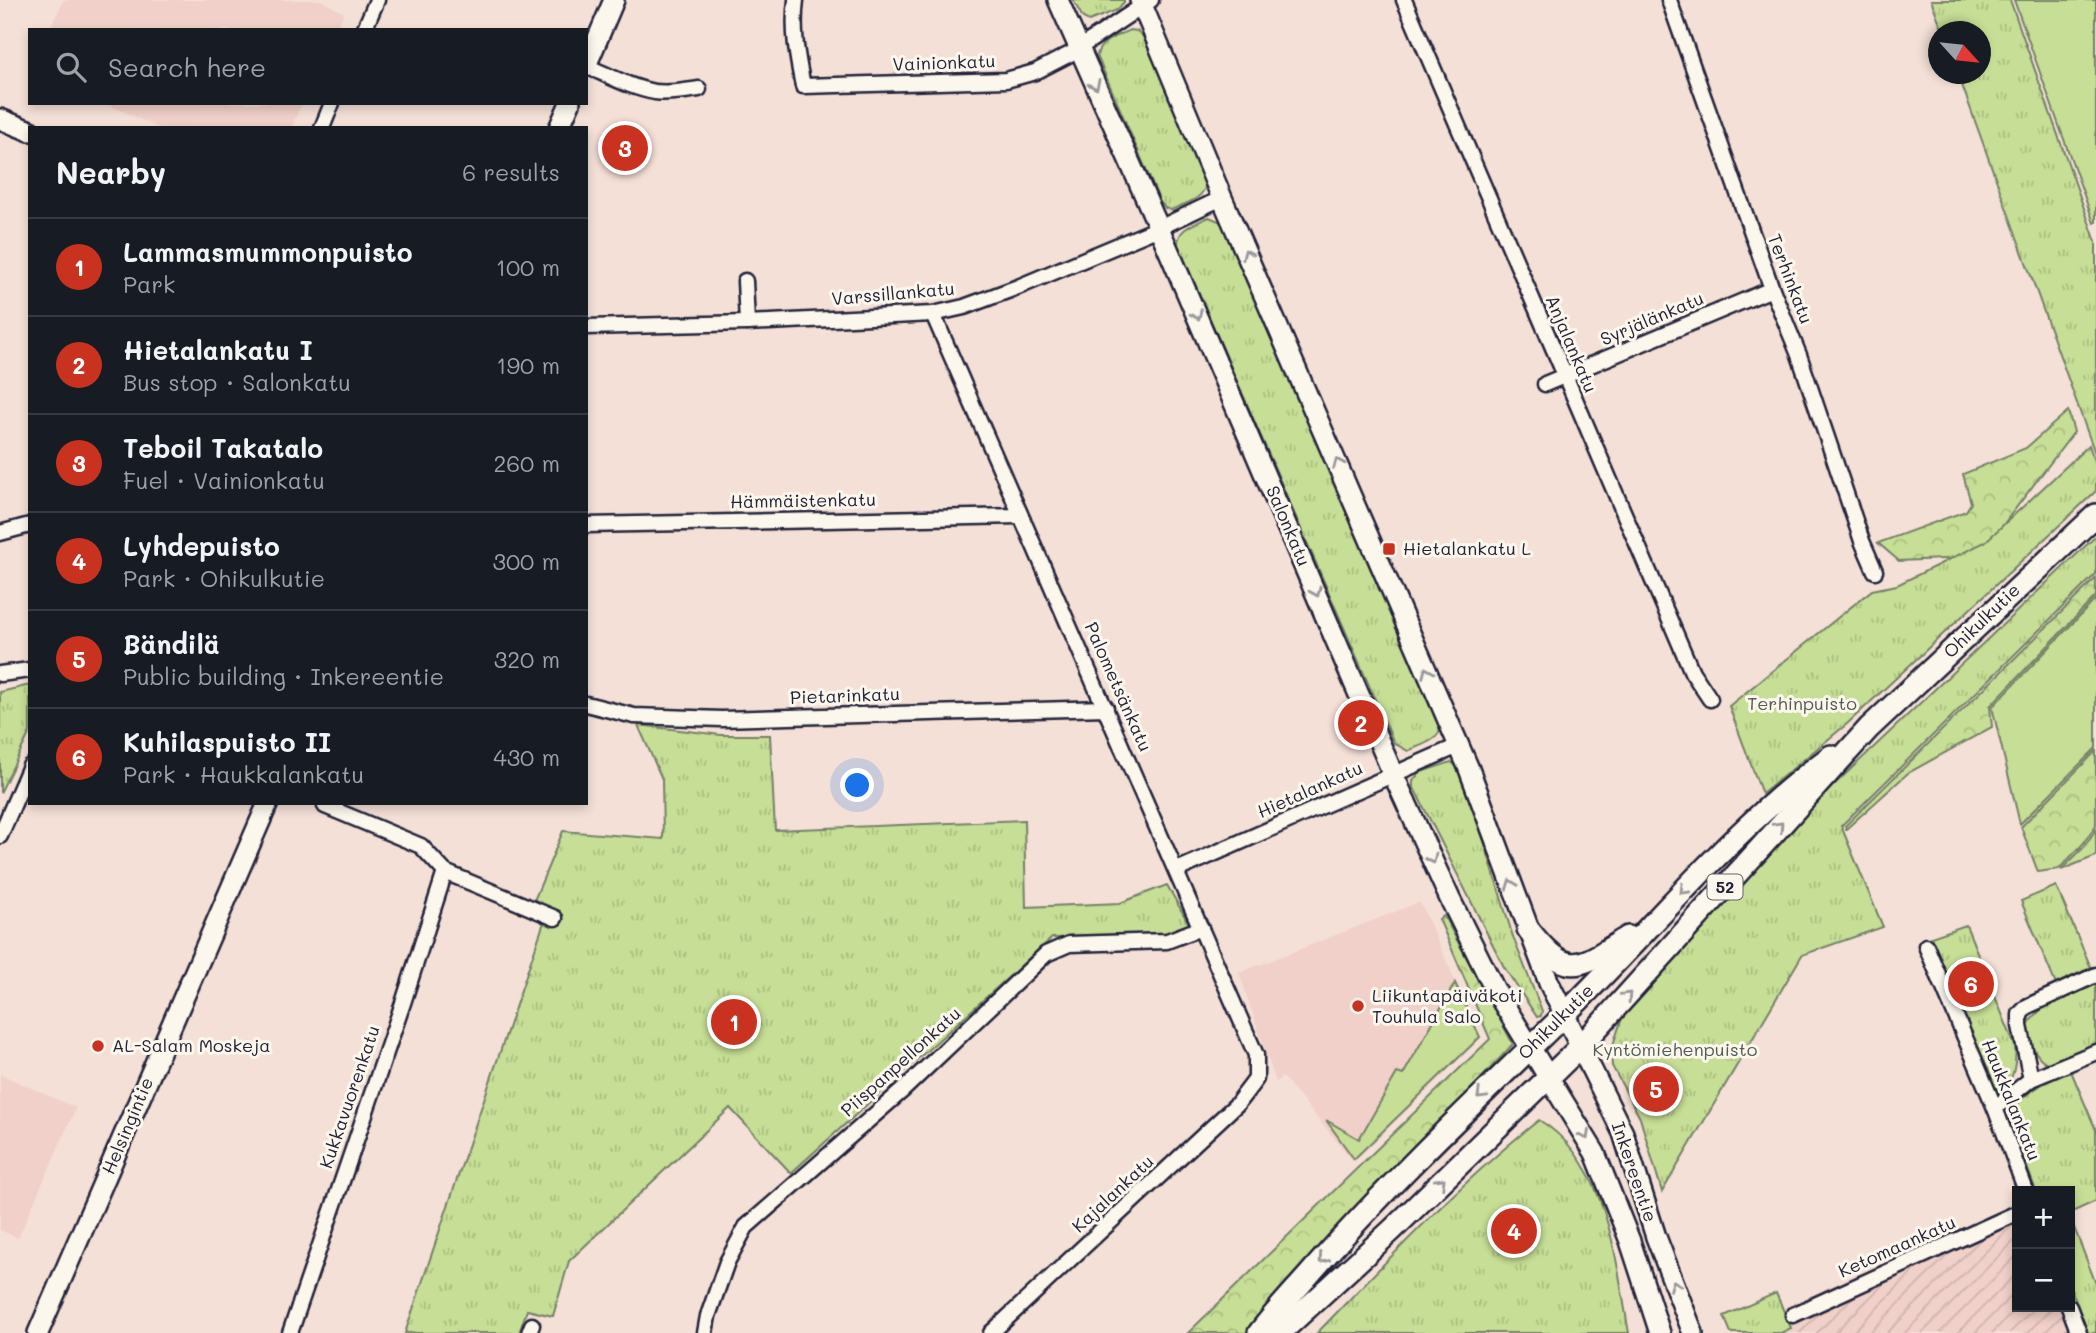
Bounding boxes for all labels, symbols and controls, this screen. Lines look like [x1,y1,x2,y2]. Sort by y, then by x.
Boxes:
north arrow [1928,21,1991,84]
search box [28,28,588,105]
icon: search [52,48,90,86]
street label: Vainionkatu [892,48,996,76]
text: Search here [108,50,266,84]
one-way arrow [1087,78,1101,90]
pin: 3 [602,122,648,174]
text: Nearby [56,152,166,192]
text: 6 results [462,157,560,187]
street label: Terhinkatu [1763,230,1819,327]
text: Lammasmummonpuisto [123,235,412,269]
one-way arrow [1241,249,1255,262]
text: 1 [74,252,84,282]
text: 100 m [496,252,560,282]
text: Park [123,269,175,299]
street label: Varssillankatu [830,276,956,310]
street label: Syrjälänkatu [1596,286,1707,351]
street label: Anjalankatu [1541,291,1603,396]
one-way arrow [1189,308,1203,321]
text: Hietalankatu I [123,333,313,367]
text: 2 [73,350,85,380]
text: 190 m [496,350,560,380]
text: Bus stop · Salonkatu [123,367,351,397]
text: Teboil Takatalo [123,431,323,465]
text: 3 [72,448,86,478]
text: 260 m [493,448,560,478]
one-way arrow [1332,458,1346,470]
text: Fuel · Vainionkatu [123,465,325,495]
street label: Salonkatu [1261,482,1317,569]
street label: Hämmäistenkatu [730,487,876,513]
text: Lyhdepuisto [123,529,280,563]
place label: Hietalankatu L [1403,536,1532,560]
marker: Hietalankatu L [1381,541,1397,557]
text: 4 [72,546,86,576]
text: 300 m [492,546,560,576]
text: Park · Ohikulkutie [123,563,325,593]
street label: Ohikulkutie [1938,578,2025,663]
one-way arrow [1308,584,1322,597]
street label: Palometsänkatu [1080,618,1158,755]
text: Bändilä [123,627,220,661]
text: 5 [72,644,86,674]
text: 320 m [494,644,560,674]
text: Public building · Inkereentie [123,661,444,691]
one-way arrow [1421,667,1435,680]
street label: Pietarinkatu [790,681,900,709]
park label: Terhinpuisto [1747,691,1857,715]
pin: 2 [1338,697,1384,749]
text: Kuhilaspuisto II [123,725,331,759]
text: 6 [72,742,86,772]
text: 430 m [493,742,560,772]
street label: Hietalankatu [1253,755,1366,823]
text: Park · Haukkalankatu [123,759,364,789]
your location [840,768,874,802]
one-way arrow [1770,821,1783,834]
one-way arrow [1424,852,1438,864]
road number: 52 [1708,874,1742,900]
one-way arrow [1505,878,1519,890]
one-way arrow [1679,881,1692,894]
pin: 6 [1948,958,1994,1010]
street label: Ohikulkutie [1512,978,1598,1064]
place label: Liikuntapäiväkoti Touhula Salo [1372,983,1523,1028]
one-way arrow [1619,991,1632,1004]
pin: 1 [711,996,757,1048]
marker: Liikuntapäiväkoti Touhula Salo [1350,998,1366,1014]
street label: Piispanpellonkatu [835,1001,965,1122]
street label: Kukkavuorenkatu [313,1022,385,1171]
place label: AL-Salam Moskeja [112,1033,270,1057]
street label: Haukkalankatu [1977,1036,2047,1164]
park label: Kyntömiehenpuisto [1593,1037,1758,1061]
marker: AL-Salam Moskeja [90,1038,106,1054]
pin: 5 [1633,1063,1679,1115]
street label: Helsingintie [96,1073,158,1178]
one-way arrow [1476,1086,1489,1099]
street label: Inkereentie [1607,1118,1663,1225]
one-way arrow [1577,1127,1590,1140]
street label: Kajalankatu [1066,1149,1158,1237]
one-way arrow [1433,1178,1446,1191]
map controls [2012,1186,2075,1312]
button: + [2012,1186,2075,1249]
pin: 4 [1491,1205,1537,1257]
street label: Ketomaankatu [1834,1210,1959,1283]
button: − [2012,1249,2075,1312]
one-way arrow [1319,1250,1331,1263]
one-way arrow [1669,1280,1683,1292]

